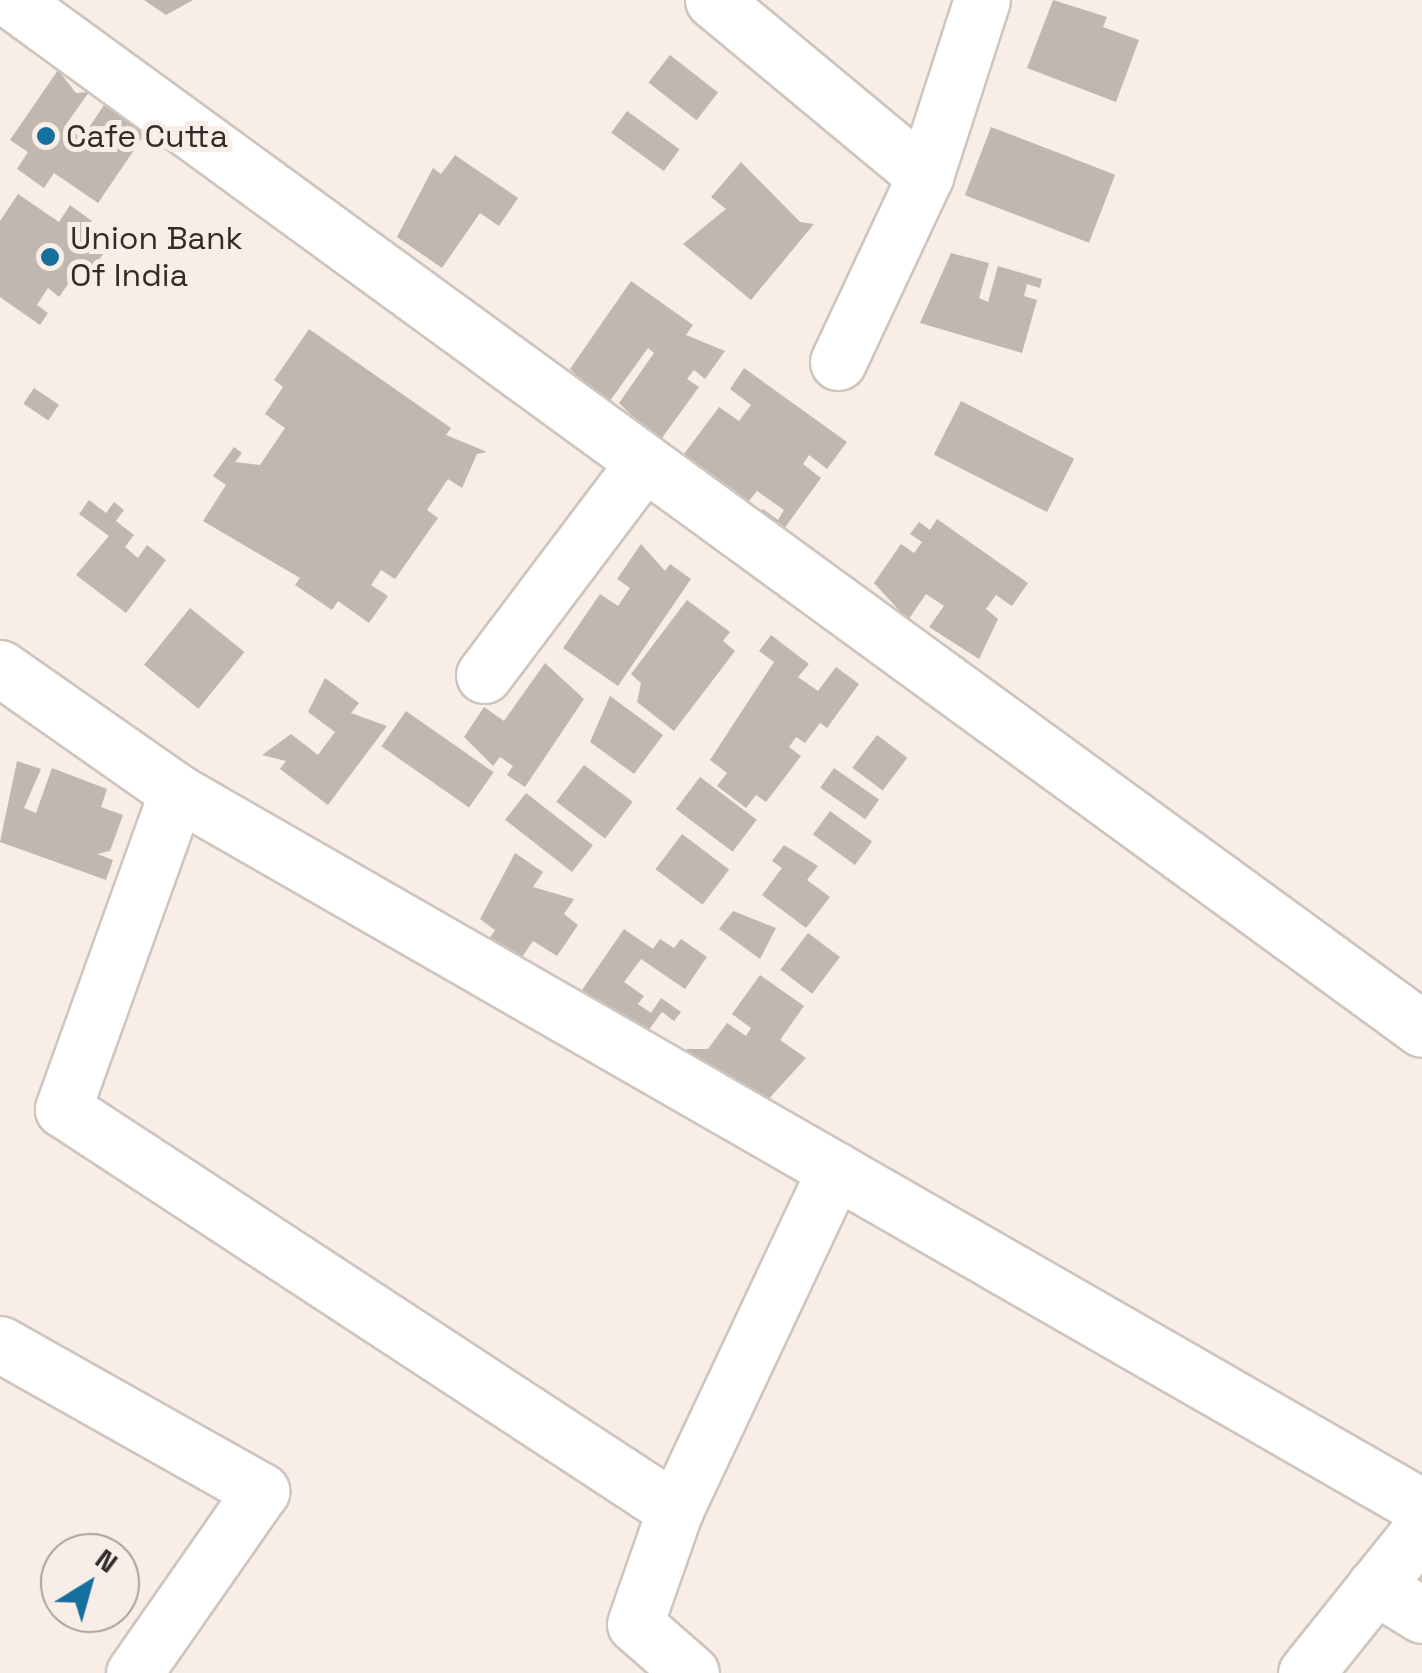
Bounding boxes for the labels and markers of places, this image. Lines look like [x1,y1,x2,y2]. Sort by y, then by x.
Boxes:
place label: Cafe Cutta [66,117,228,155]
marker: Cafe Cutta [35,125,57,147]
place label: Union Bank Of India [70,220,243,295]
marker: Union Bank Of India [39,246,61,268]

